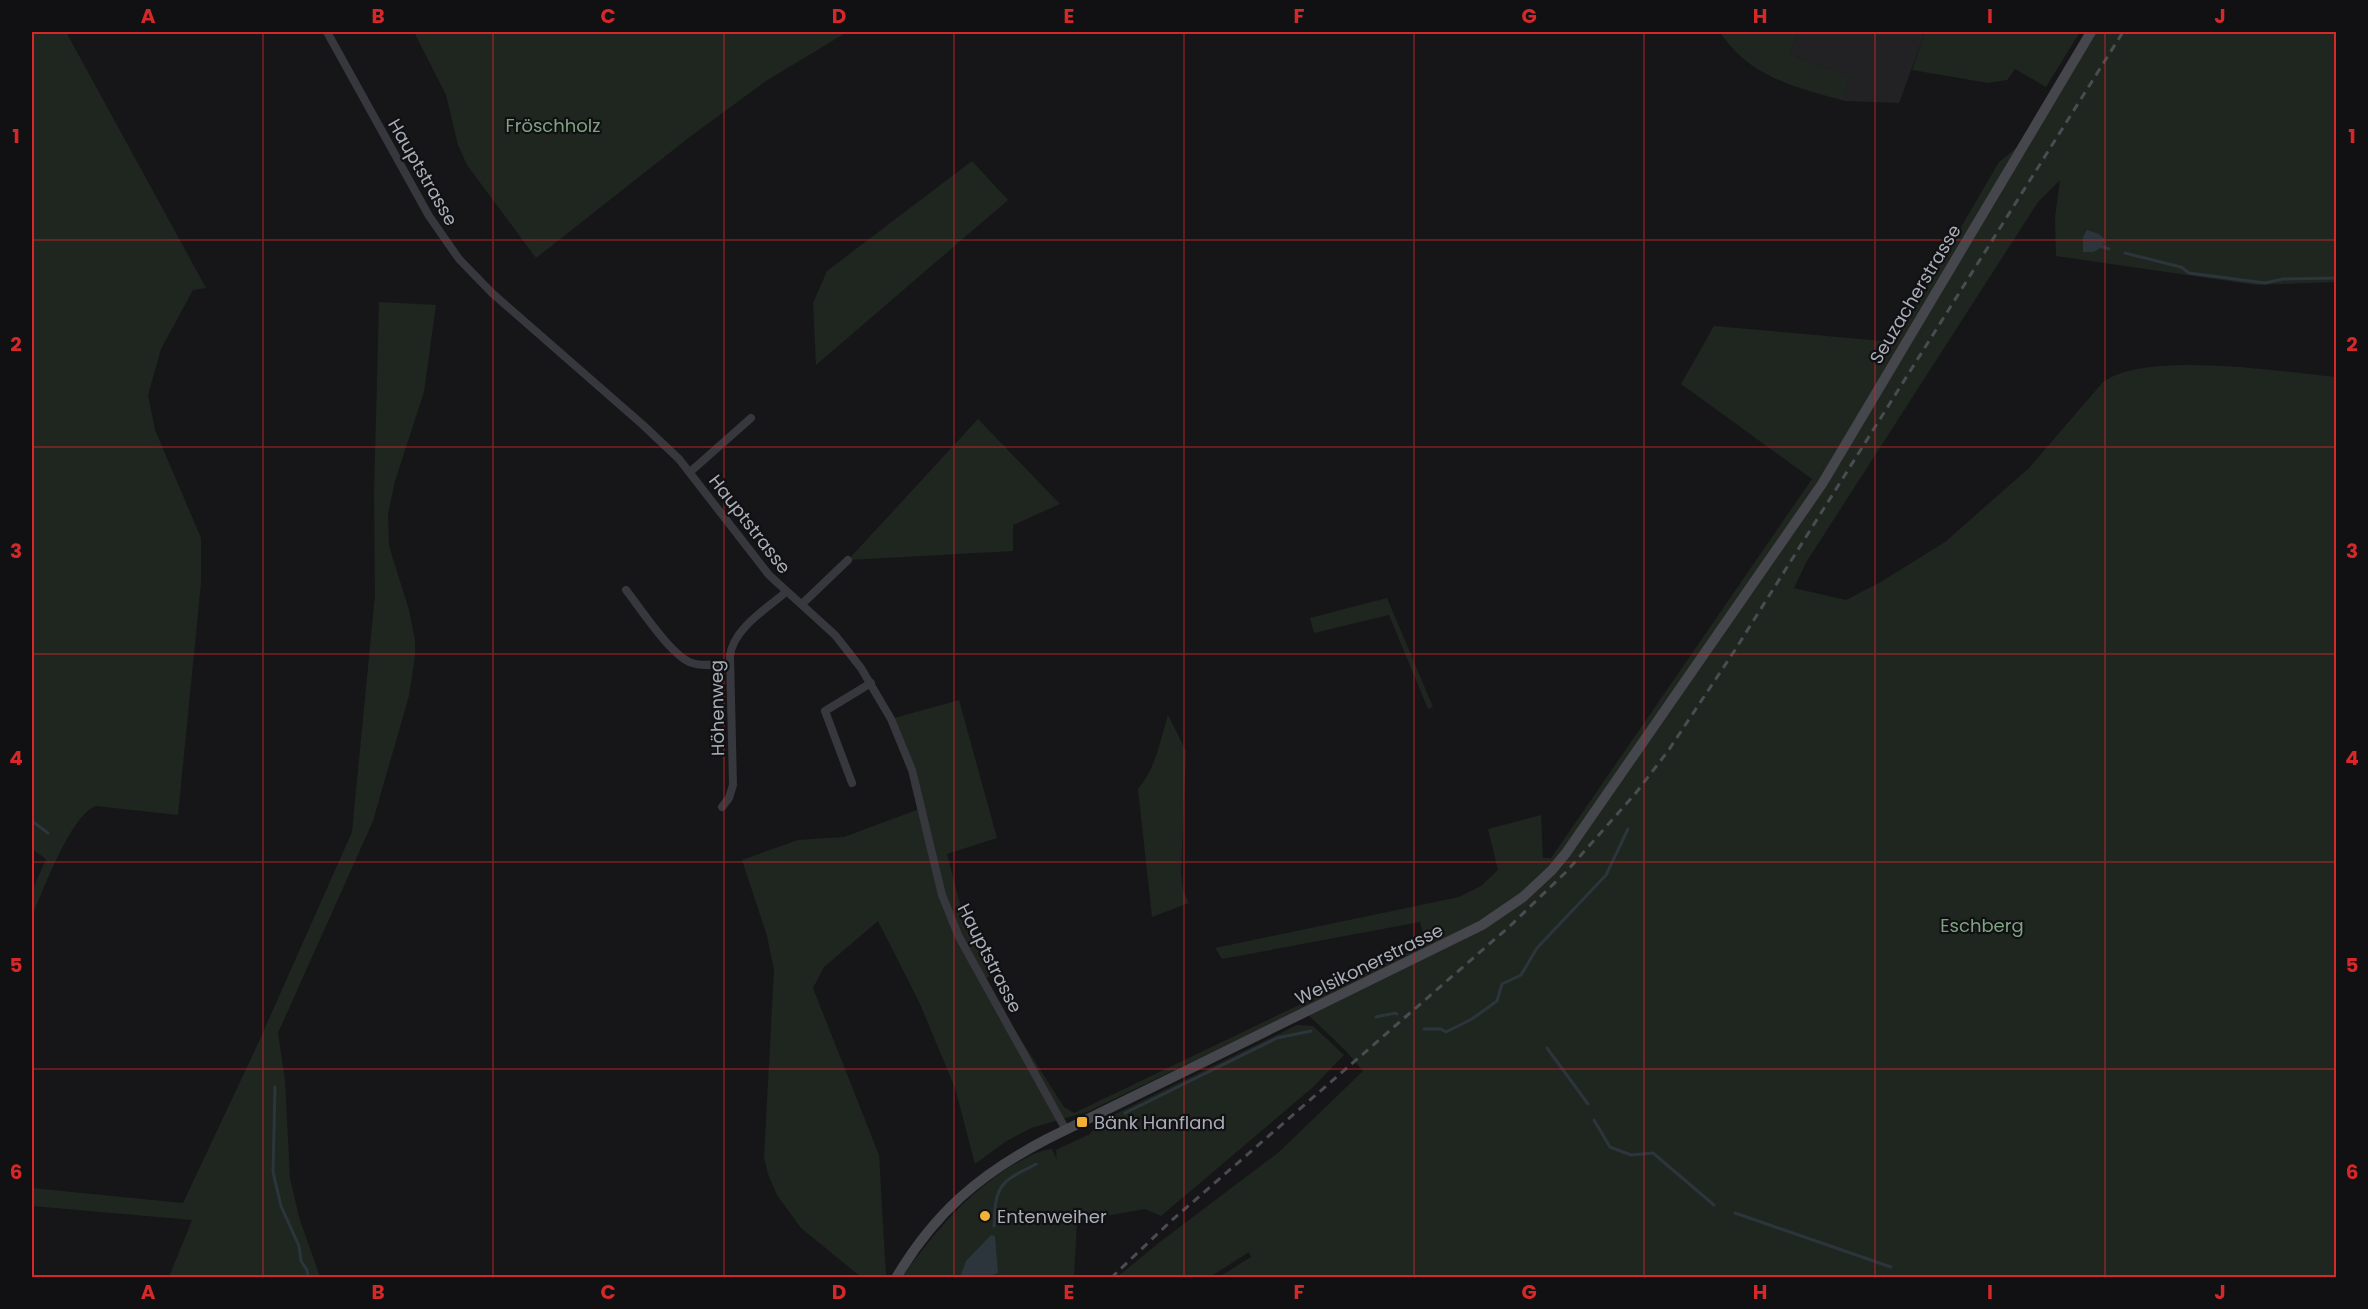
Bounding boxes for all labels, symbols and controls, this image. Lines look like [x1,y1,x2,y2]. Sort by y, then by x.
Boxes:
text: A [141,2,156,30]
text: B [371,2,385,30]
text: C [600,2,616,30]
text: D [832,2,846,30]
text: E [1064,2,1074,30]
text: F [1294,2,1305,30]
text: G [1521,2,1537,30]
text: H [1753,2,1767,30]
text: I [1987,2,1993,30]
text: J [2214,2,2226,30]
park label: Fröschholz [506,113,600,138]
street label: Hauptstrasse [382,114,464,230]
text: 1 [12,122,20,150]
text: 1 [2348,122,2356,150]
street label: Seuzacherstrasse [1863,220,1967,368]
text: 2 [10,330,22,358]
text: 2 [2346,330,2358,358]
street label: Hauptstrasse [703,469,797,579]
text: 3 [10,537,22,565]
text: 3 [2346,537,2358,565]
street label: Höhenweg [704,660,730,756]
text: 4 [9,744,23,772]
text: 4 [2345,744,2359,772]
street label: Hauptstrasse [952,899,1028,1017]
park label: Eschberg [1940,913,2024,938]
street label: Welsikonerstrasse [1291,917,1447,1011]
text: 5 [10,951,23,979]
text: 5 [2346,951,2359,979]
place label: Bänk Hanfland [1094,1110,1225,1135]
marker: Bänk Hanfland [1075,1115,1089,1129]
text: 6 [10,1158,22,1186]
text: 6 [2346,1158,2358,1186]
place label: Entenweiher [997,1204,1107,1229]
marker: Entenweiher [978,1209,992,1223]
text: A [141,1278,156,1306]
text: B [371,1278,385,1306]
text: C [600,1278,616,1306]
text: D [832,1278,846,1306]
text: E [1064,1278,1074,1306]
text: F [1294,1278,1305,1306]
text: G [1521,1278,1537,1306]
text: H [1753,1278,1767,1306]
text: I [1987,1278,1993,1306]
text: J [2214,1278,2226,1306]

